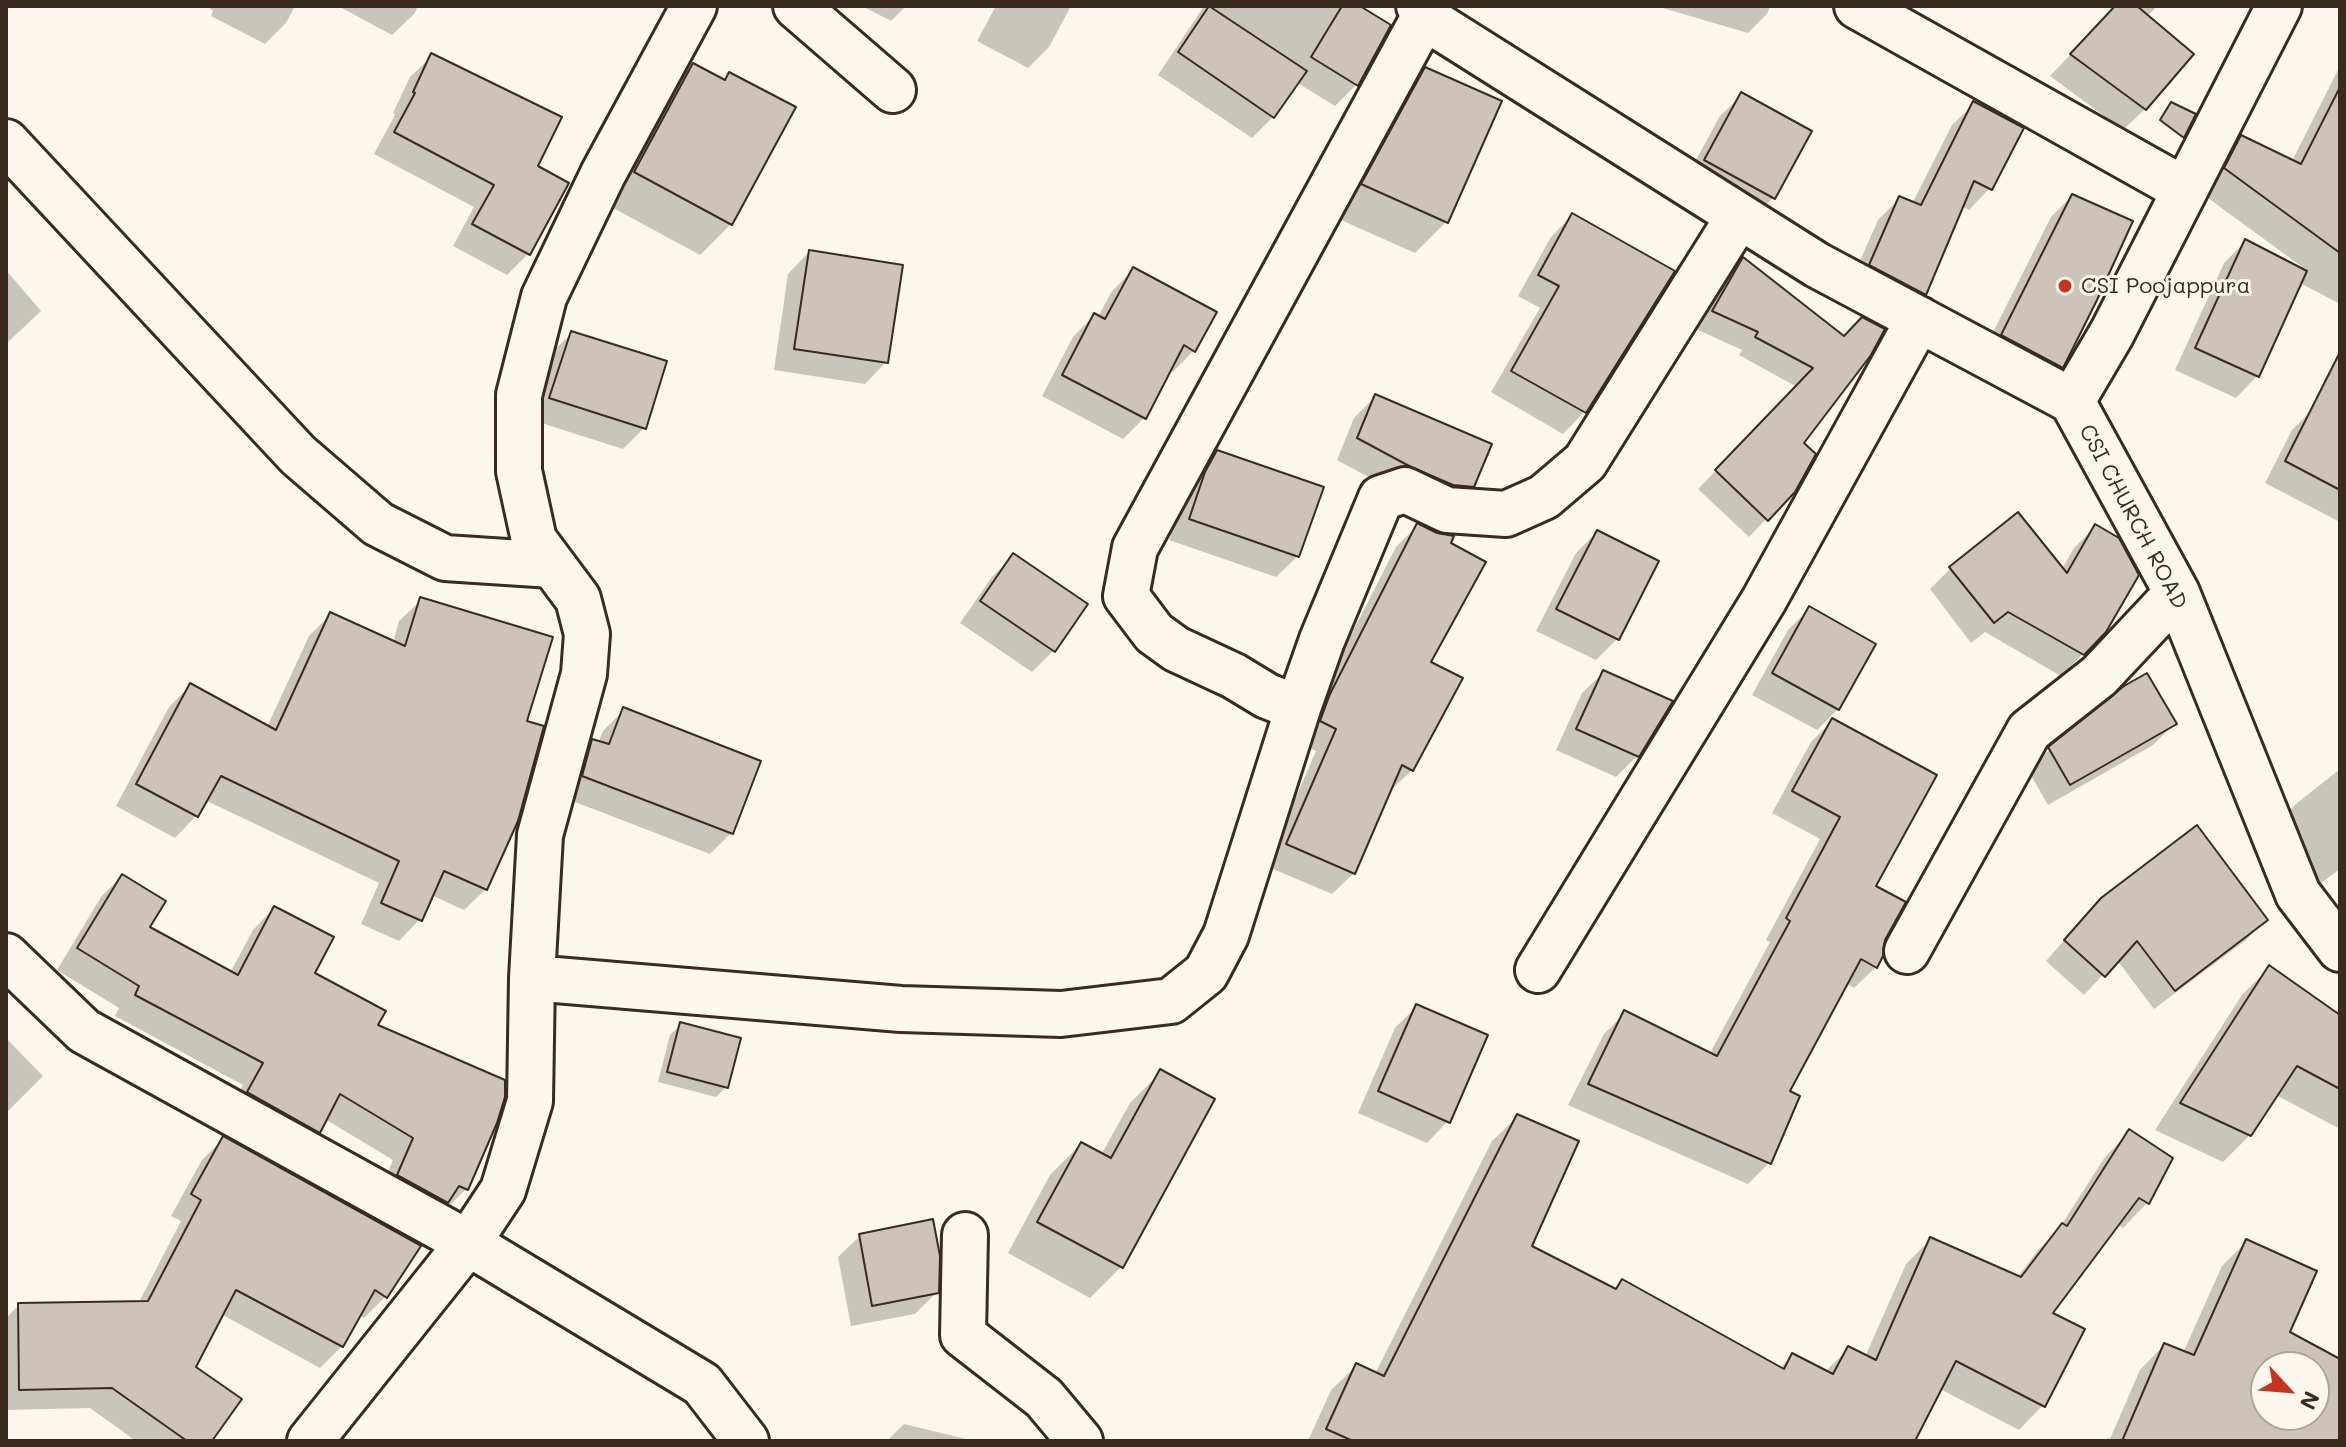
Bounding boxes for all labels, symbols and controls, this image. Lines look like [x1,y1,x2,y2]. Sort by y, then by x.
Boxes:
place label: CSI Poojappura [2081,273,2250,299]
marker: CSI Poojappura [2056,277,2074,295]
street label: CSI CHURCH ROAD [2073,420,2193,614]
north arrow [2250,1351,2330,1431]
text: N [2294,1387,2327,1415]

